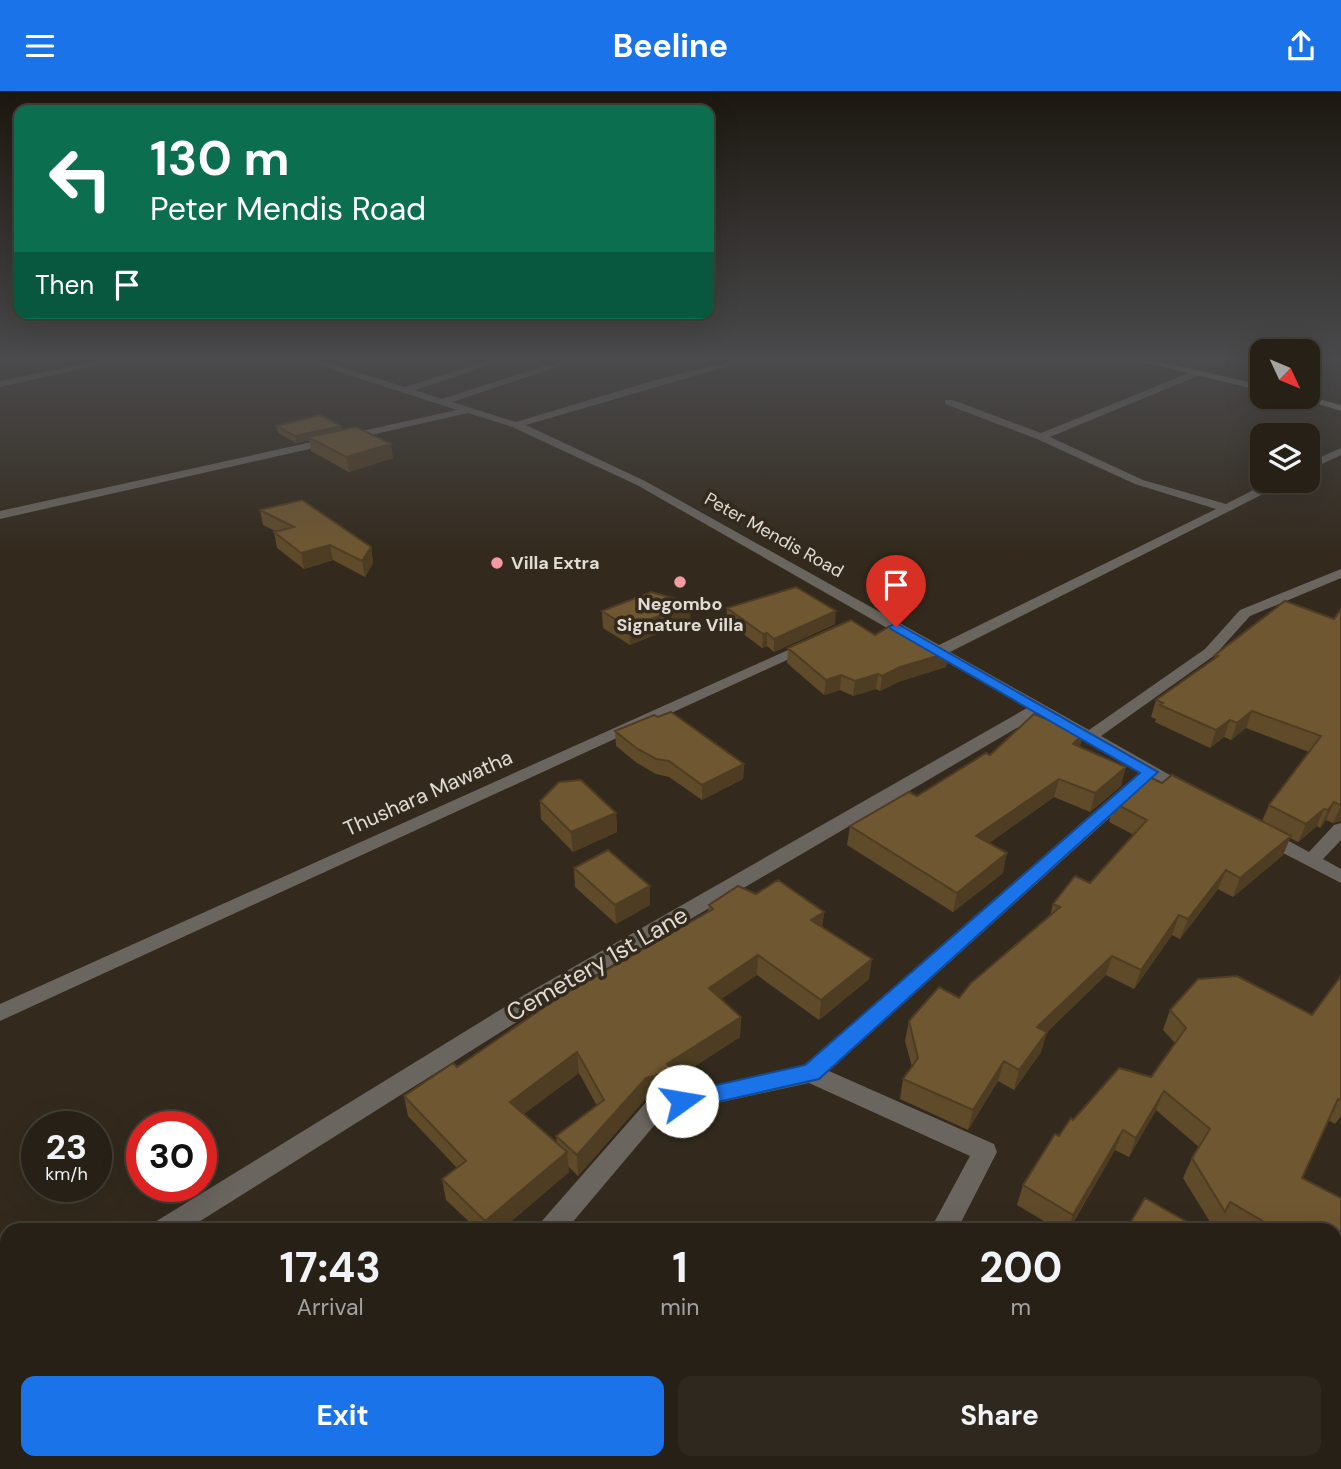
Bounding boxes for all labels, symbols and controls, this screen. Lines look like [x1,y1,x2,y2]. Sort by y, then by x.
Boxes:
text: Beeline [613,25,728,67]
icon: menu [21,27,59,65]
icon: share [1282,27,1320,65]
text: 130 m [150,126,290,190]
icon: left [35,133,126,224]
text: Peter Mendis Road [150,188,426,230]
icon: arrive [108,266,146,304]
text: Then [35,268,94,302]
north arrow [1250,339,1320,409]
map controls [1250,339,1320,493]
button: layers [1250,423,1320,493]
street label: Peter Mendis Road [700,487,848,583]
place label: Villa Extra [511,551,600,575]
marker: Villa Extra [489,555,505,571]
pin [866,555,926,627]
icon: arrive [877,566,915,604]
marker: Negombo Signature Villa [672,574,688,590]
place label: Negombo Signature Villa [616,592,744,637]
street label: Thushara Mawatha [339,743,517,843]
street label: Cemetery 1st Lane [500,899,693,1028]
position arrow [645,1064,719,1138]
speed limit sign: 30 [126,1111,217,1202]
text: 23 [46,1124,87,1170]
text: km/h [45,1162,88,1186]
text: 17:43 [280,1240,381,1295]
text: 1 [672,1240,688,1295]
text: 200 [979,1240,1062,1295]
text: Arrival [297,1292,364,1322]
text: min [660,1292,700,1322]
text: m [1011,1292,1031,1322]
button: Exit [21,1376,664,1456]
button: Share [678,1376,1321,1456]

